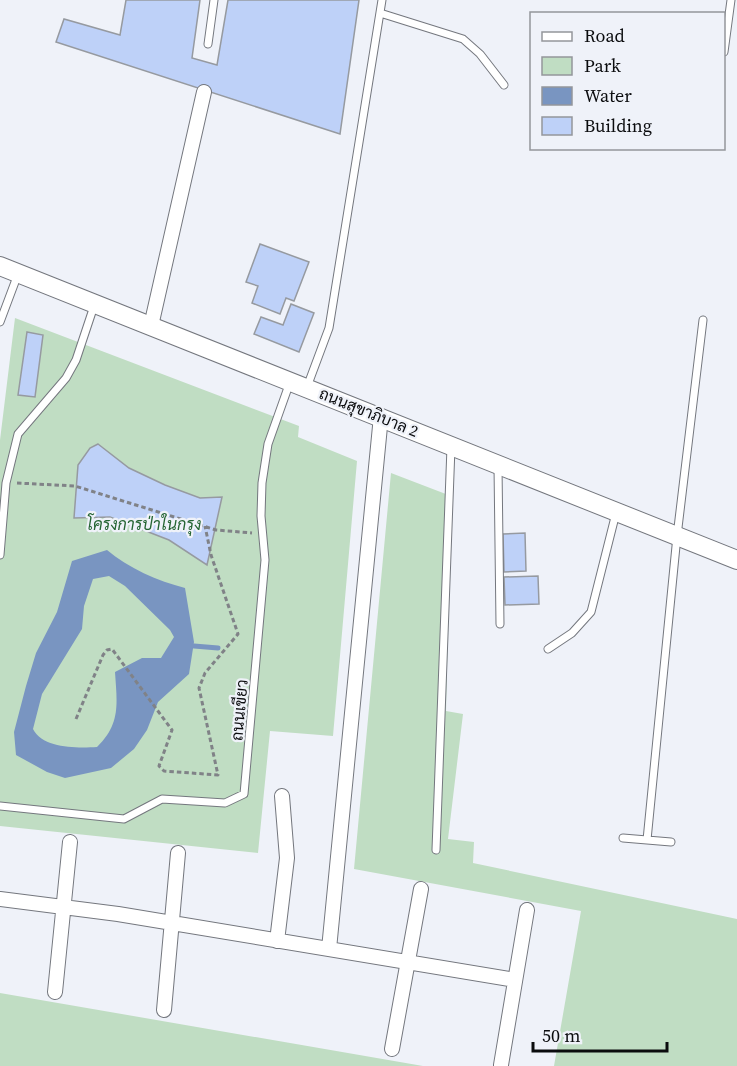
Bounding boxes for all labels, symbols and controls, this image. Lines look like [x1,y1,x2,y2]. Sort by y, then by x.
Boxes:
legend [530,12,725,150]
text: Road [584,23,625,48]
text: Park [584,53,621,78]
text: Water [584,83,632,108]
text: Building [584,113,652,138]
street label: ถนนสุขาภิบาล 2 [316,382,422,443]
park label: โครงการป่าในกรุง [87,513,201,536]
street label: ถนนเขียว [225,678,253,742]
scale bar [533,1015,666,1053]
text: 50 m [542,1023,580,1048]

